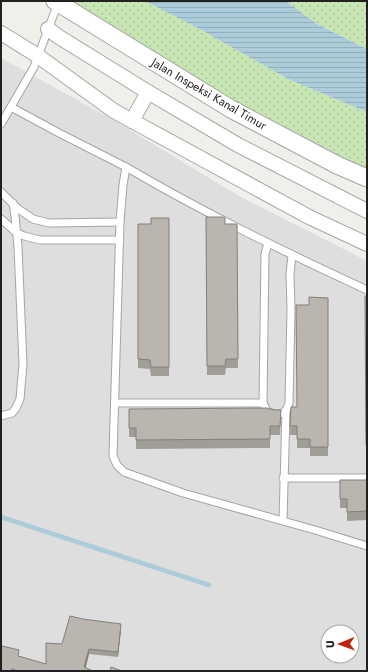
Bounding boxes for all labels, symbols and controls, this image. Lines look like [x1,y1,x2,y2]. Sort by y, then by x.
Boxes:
street label: Jalan Inspeksi Kanal Timur [146,53,271,135]
north arrow [320,624,360,664]
text: U [322,640,338,648]

